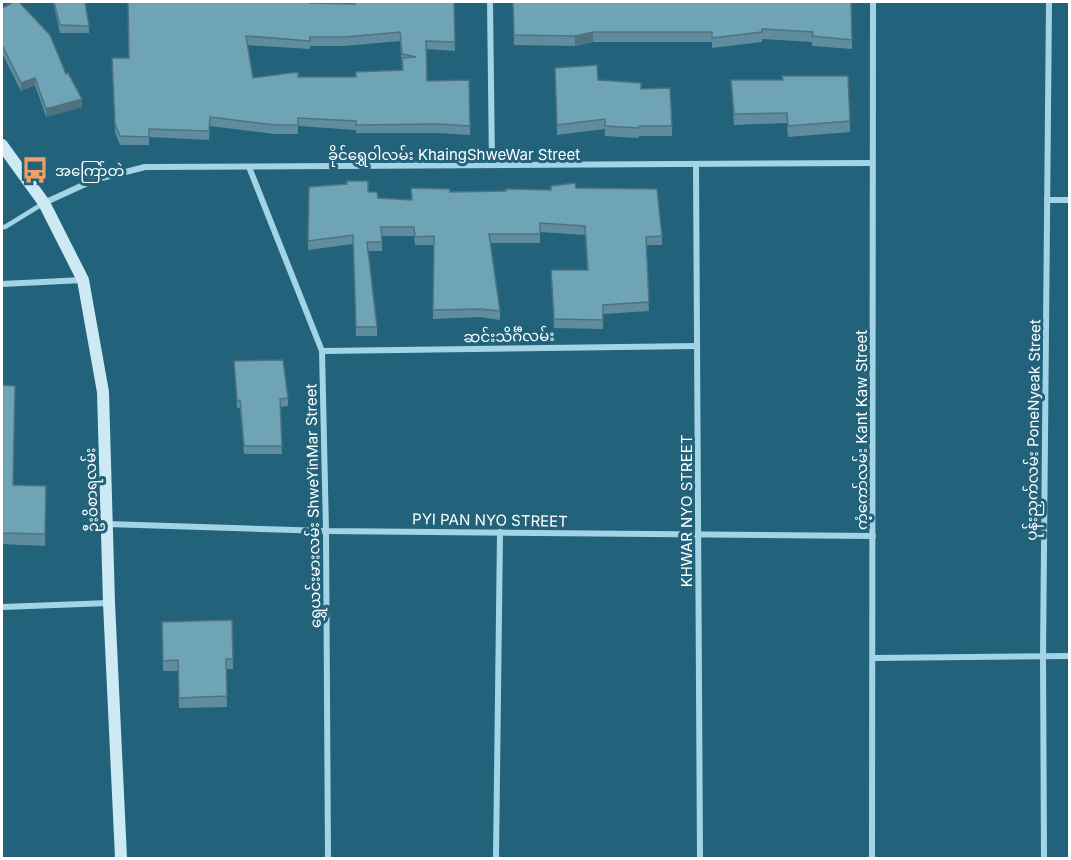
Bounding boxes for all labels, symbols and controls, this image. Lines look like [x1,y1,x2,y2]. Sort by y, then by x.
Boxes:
street label: ခိုင်ရွှေဝါလမ်း KhaingShweWar Street [328,145,580,167]
bus stop icon: အကြော်တဲ [20,155,50,185]
place label: အကြော်တဲ [55,161,124,183]
street label: ပုန်းညှက်လမ်း PoneNyeak Street [1022,319,1047,541]
street label: ဆင်းသိင်္ဂီလမ်း [463,326,555,346]
street label: ကံ့ကော်လမ်း Kant Kaw Street [852,330,872,530]
street label: ရွှေယင်းမားလမ်း ShweYinMar Street [301,384,328,628]
street label: KHWAR NYO STREET [677,435,696,587]
street label: ဦးဝိစာရလမ်း [80,447,105,533]
street label: PYI PAN NYO STREET [412,509,568,531]

